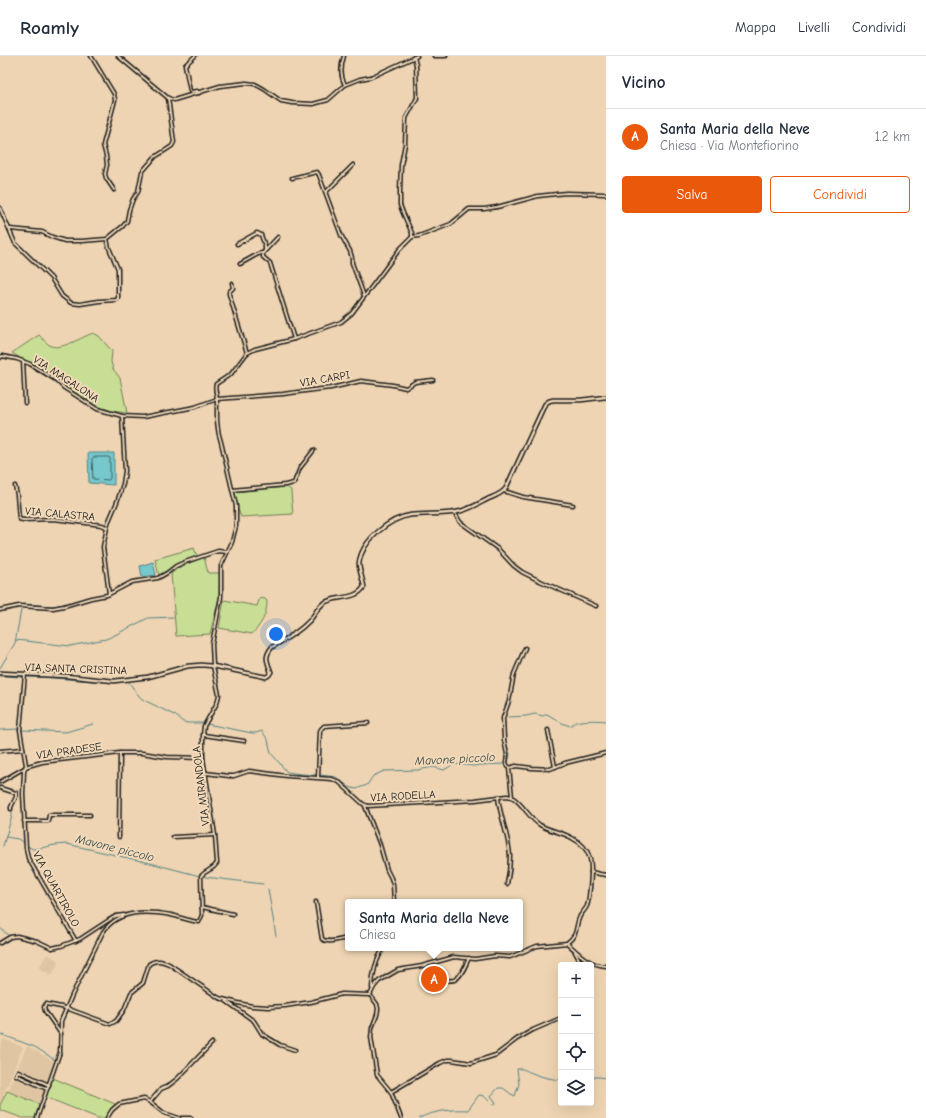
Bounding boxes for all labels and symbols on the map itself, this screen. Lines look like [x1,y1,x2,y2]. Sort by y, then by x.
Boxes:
street label: VIA MAGALONA [31,353,102,405]
street label: VIA CARPI [299,368,351,390]
street label: VIA CALASTRA [25,504,96,524]
your location [266,624,286,644]
street label: VIA SANTA CRISTINA [25,661,128,677]
street label: VIA PRADESE [36,740,103,762]
street label: VIA MIRANDOLA [190,745,212,826]
water label: Mavone piccolo [414,750,495,768]
street label: VIA RODELLA [370,788,436,804]
water label: Mavone piccolo [73,831,156,865]
street label: VIA QUARTIROLO [30,849,82,929]
pin: A [421,964,447,994]

